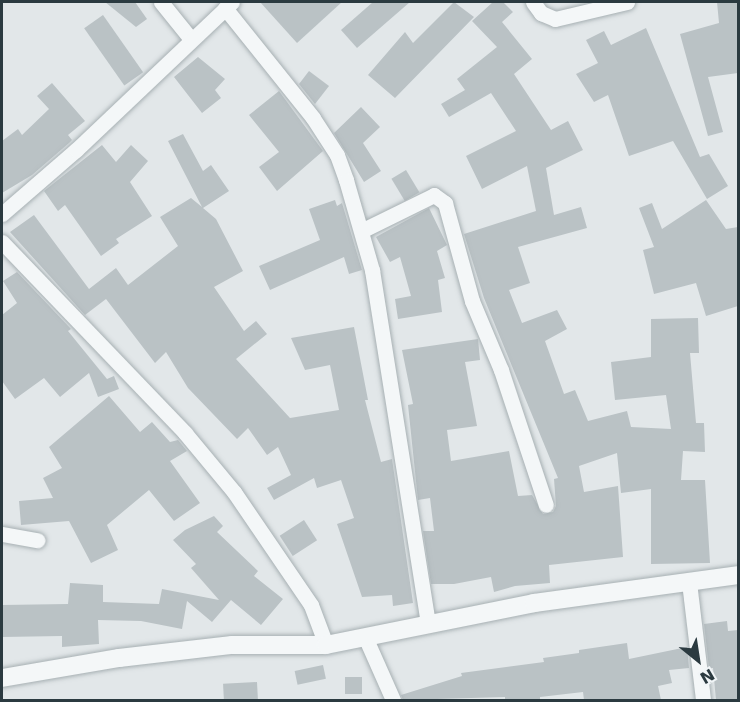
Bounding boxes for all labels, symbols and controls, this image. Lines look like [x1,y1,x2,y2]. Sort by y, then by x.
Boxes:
north arrow [668,630,728,690]
text: N [697,664,718,688]

